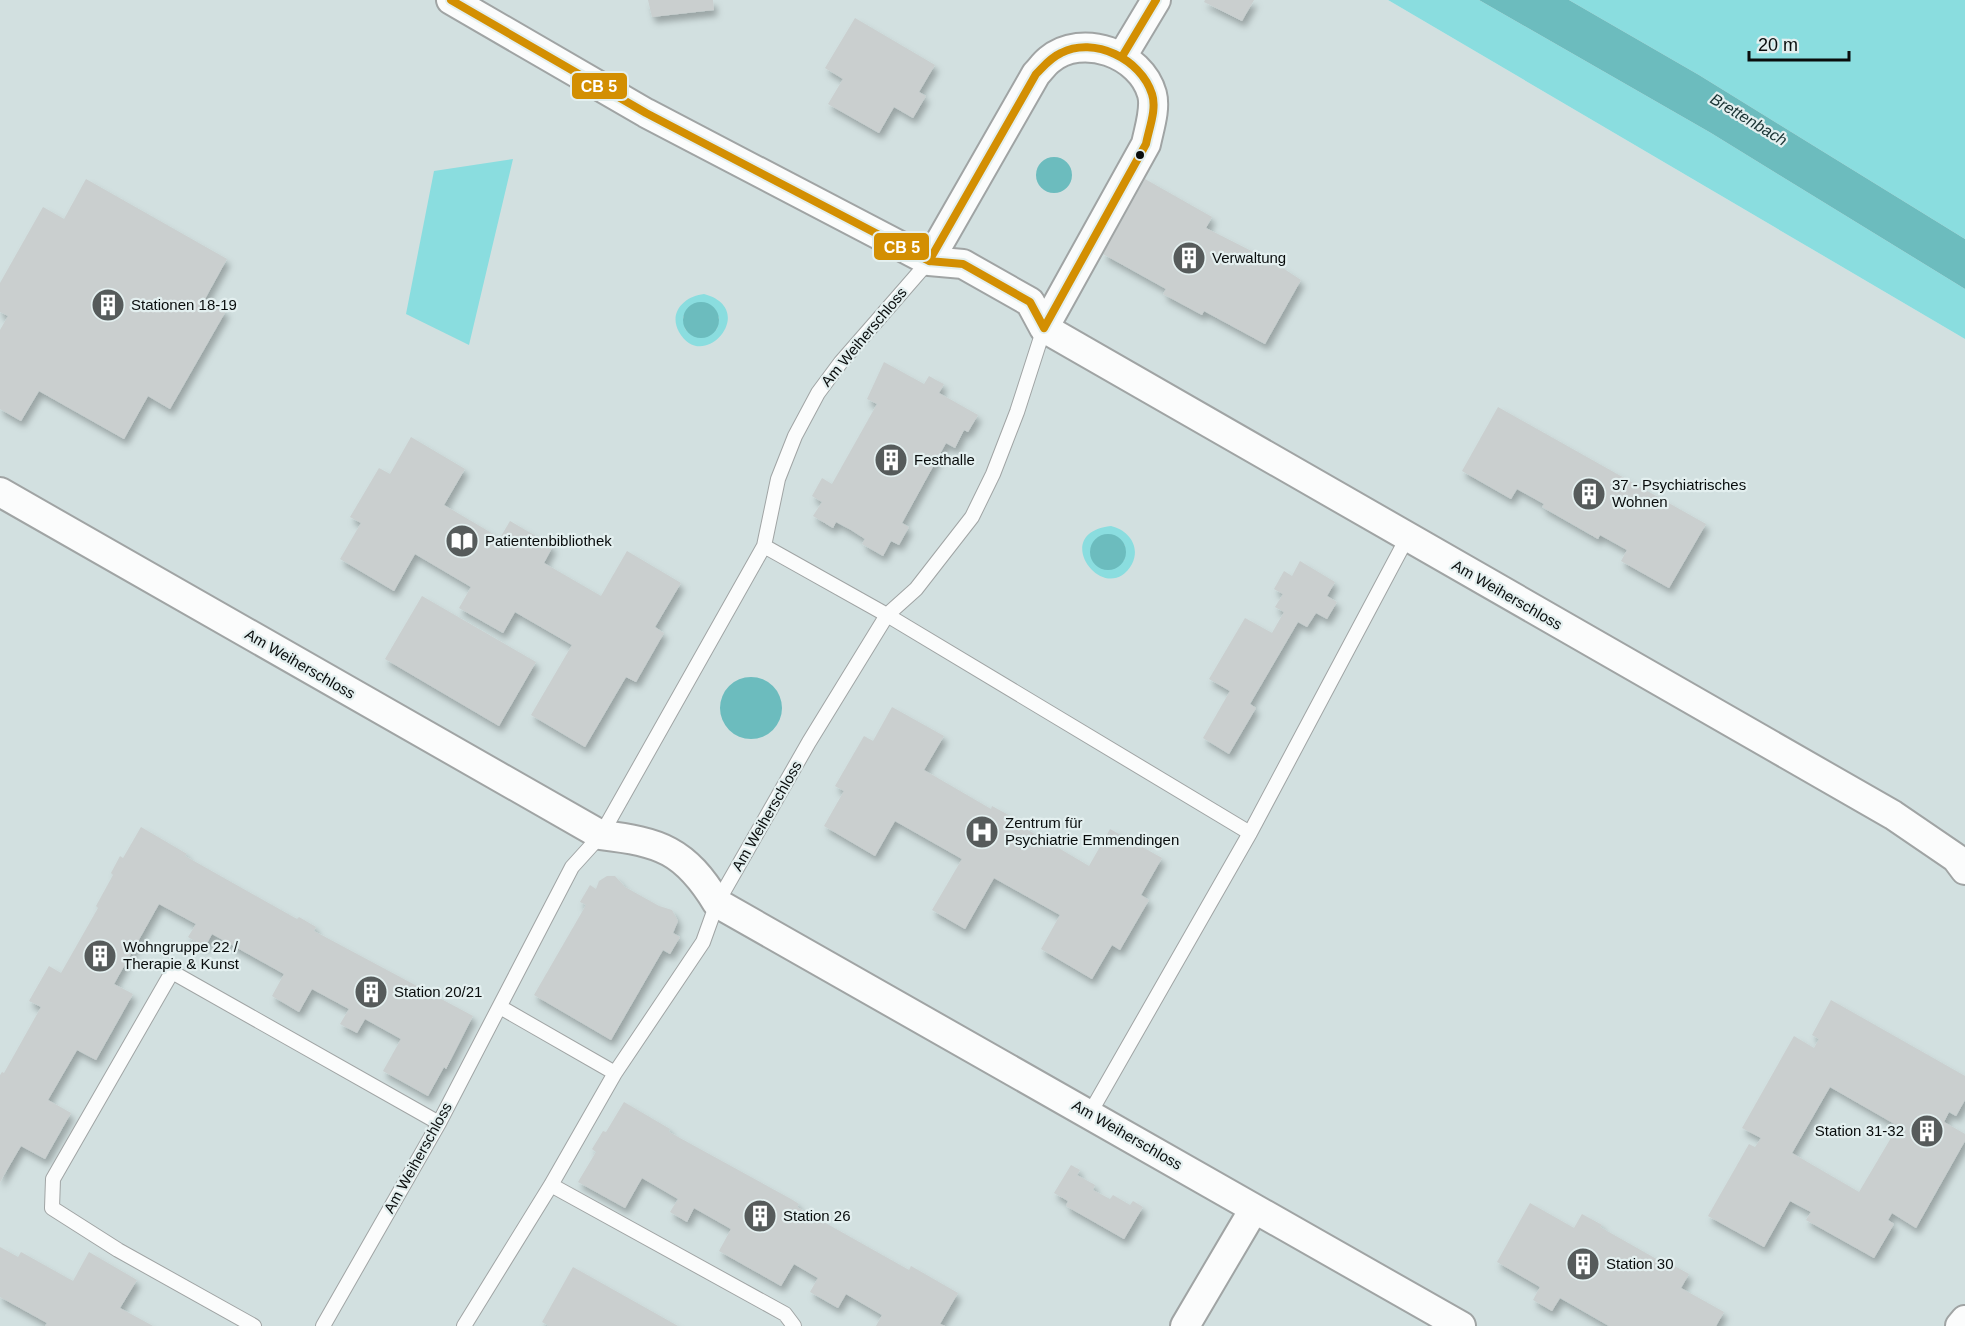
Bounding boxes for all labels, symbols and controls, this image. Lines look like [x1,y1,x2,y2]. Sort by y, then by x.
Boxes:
scale bar [1749,24,1850,62]
text: 20 m [1758,35,1798,55]
line badge: CB 5 [571,72,628,100]
text: CB 5 [581,78,617,95]
water label: Brettenbach [1707,90,1790,149]
unlabelled marker [1134,149,1146,161]
line badge: CB 5 [873,232,930,261]
text: CB 5 [884,239,920,256]
building icon: Verwaltung [1171,240,1207,276]
place label: Verwaltung [1212,249,1286,266]
street label: Am Weiherschloss [817,284,910,390]
building icon: Stationen 18-19 [90,287,126,323]
place label: Stationen 18-19 [131,296,237,313]
building icon: Festhalle [873,442,909,478]
place label: Festhalle [914,451,975,468]
building icon: 37 - Psychiatrisches Wohnen [1571,476,1607,512]
place label: 37 - Psychiatrisches Wohnen [1612,476,1746,510]
library icon: Patientenbibliothek [444,523,480,559]
place label: Patientenbibliothek [485,532,612,549]
street label: Am Weiherschloss [1449,556,1565,633]
street label: Am Weiherschloss [242,625,358,702]
street label: Am Weiherschloss [728,758,805,874]
hospital icon: Zentrum für Psychiatrie Emmendingen [964,814,1000,850]
place label: Zentrum für Psychiatrie Emmendingen [1005,814,1179,848]
building icon: Wohngruppe 22 / Therapie & Kunst [82,938,118,974]
place label: Wohngruppe 22 / Therapie & Kunst [123,938,240,972]
building icon: Station 20/21 [353,974,389,1010]
place label: Station 20/21 [394,983,482,1000]
street label: Am Weiherschloss [1069,1096,1185,1173]
street label: Am Weiherschloss [380,1099,455,1216]
building icon: Station 31-32 [1909,1113,1945,1149]
place label: Station 31-32 [1815,1122,1904,1139]
building icon: Station 26 [742,1198,778,1234]
place label: Station 26 [783,1207,851,1224]
building icon: Station 30 [1565,1246,1601,1282]
place label: Station 30 [1606,1255,1674,1272]

